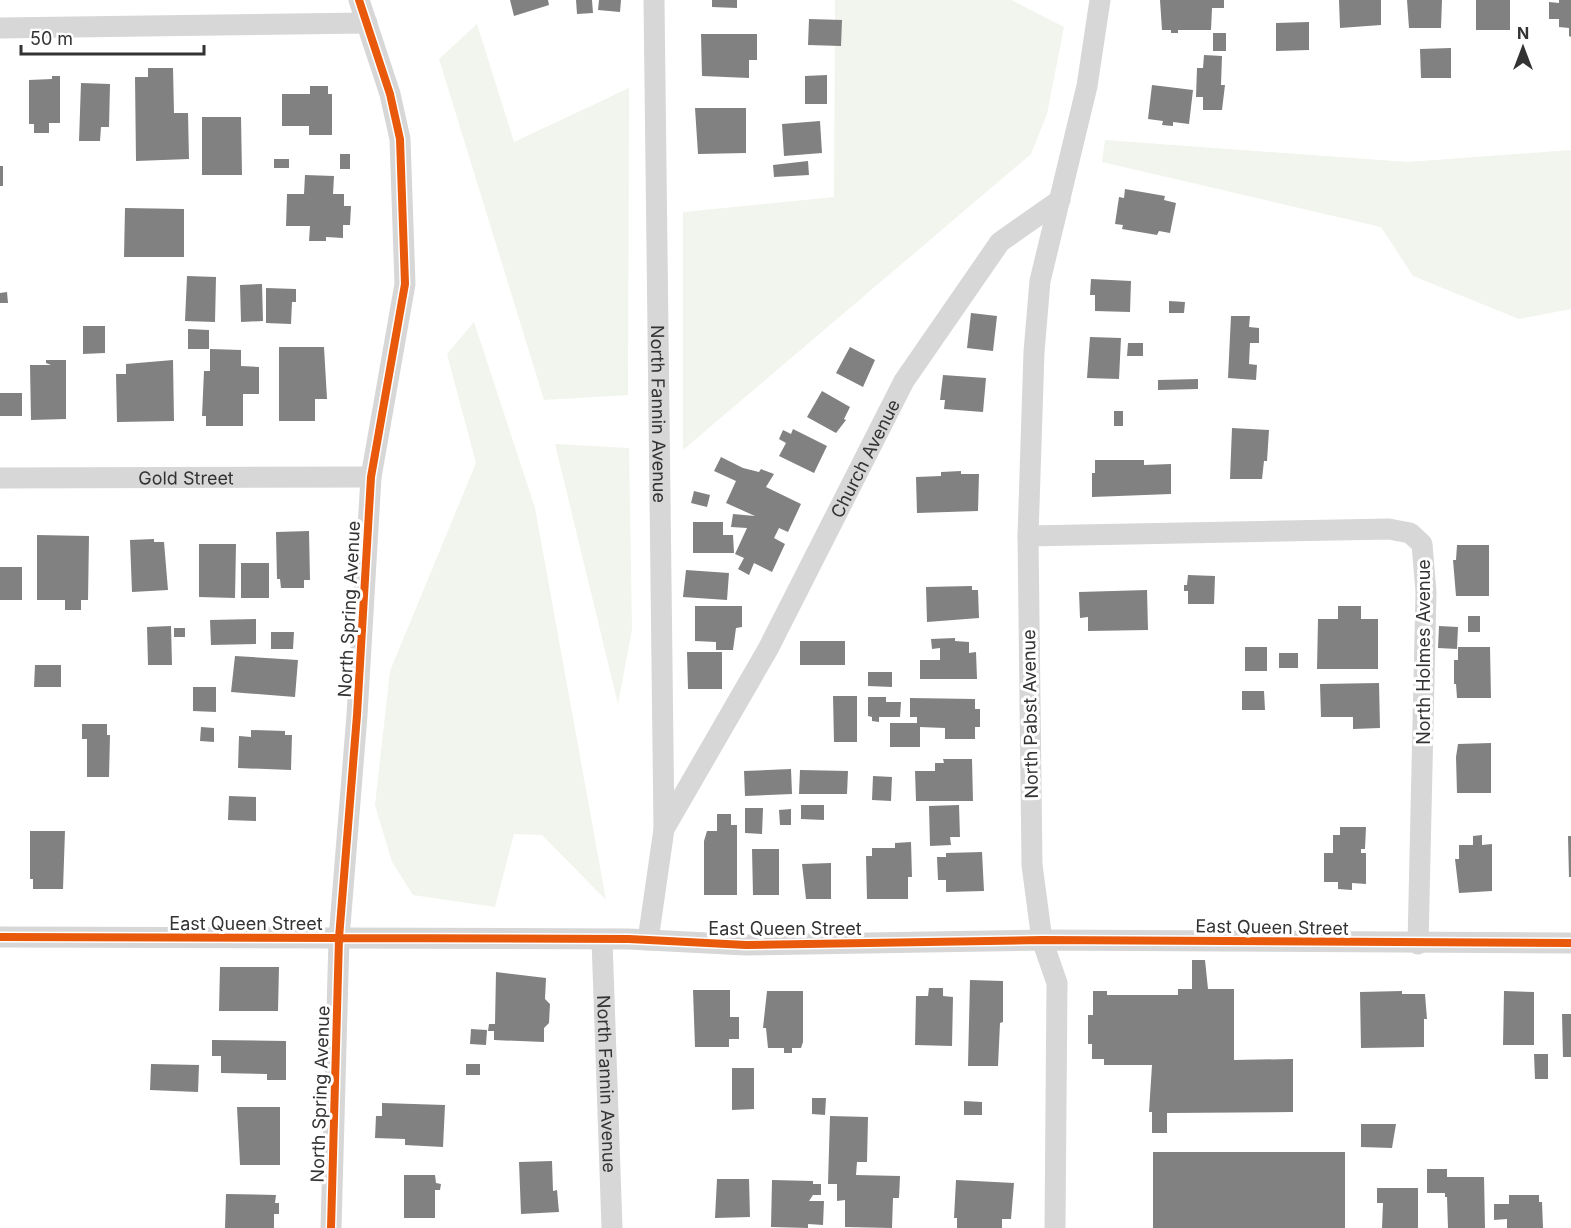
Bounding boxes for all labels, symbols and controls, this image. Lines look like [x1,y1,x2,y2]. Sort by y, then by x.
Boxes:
scale bar [21,18,204,56]
north arrow [1493,18,1553,78]
text: N [1517,23,1529,43]
text: 50 m [30,28,73,49]
street label: North Fannin Avenue [647,325,671,503]
street label: Church Avenue [826,395,904,521]
street label: Gold Street [138,467,234,488]
street label: North Spring Avenue [334,520,364,698]
street label: North Holmes Avenue [1413,559,1434,745]
street label: North Pabst Avenue [1018,629,1042,799]
street label: East Queen Street [169,913,323,934]
street label: East Queen Street [1195,915,1349,939]
street label: East Queen Street [708,918,862,939]
street label: North Fannin Avenue [593,995,621,1173]
street label: North Spring Avenue [306,1005,334,1183]

